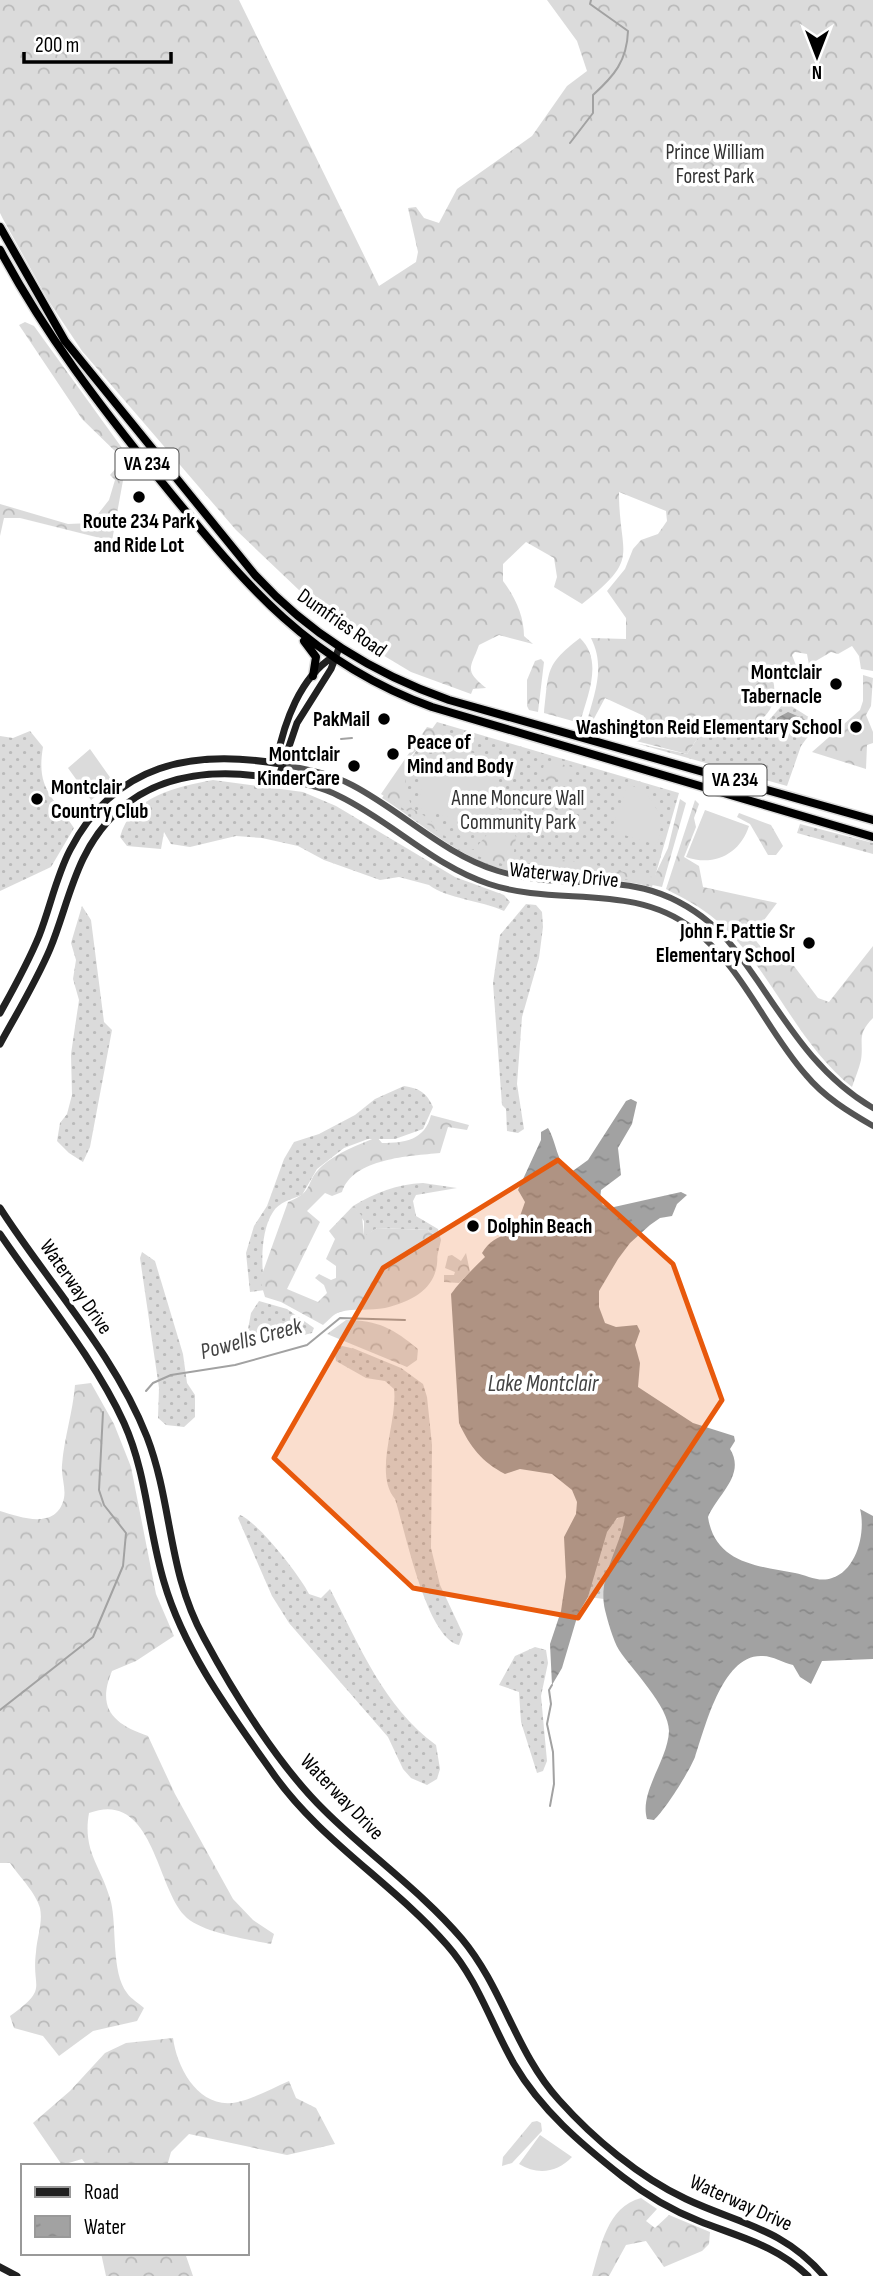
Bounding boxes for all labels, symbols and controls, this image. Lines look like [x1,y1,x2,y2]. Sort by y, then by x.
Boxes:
scale bar [24,21,172,65]
north arrow [782,21,852,91]
text: 200 m [35,33,79,58]
text: N [812,60,822,83]
park label: Prince William Forest Park [665,140,765,189]
road number: VA 234 [116,449,178,480]
marker: Route 234 Park and Ride Lot [131,489,147,505]
place label: Route 234 Park and Ride Lot [83,509,195,558]
street label: Dumfries Road [293,583,391,663]
place label: Montclair Tabernacle [741,660,823,709]
marker: Montclair Tabernacle [828,676,844,692]
place label: PakMail [313,707,370,732]
marker: PakMail [376,711,392,727]
place label: Washington Reid Elementary School [576,715,842,740]
marker: Washington Reid Elementary School [848,719,864,735]
place label: Peace of Mind and Body [407,730,514,779]
place label: Montclair KinderCare [257,742,341,791]
marker: Peace of Mind and Body [385,746,401,762]
marker: Montclair KinderCare [346,758,362,774]
road number: VA 234 [704,764,766,796]
place label: Montclair Country Club [51,775,148,824]
park label: Anne Moncure Wall Community Park [451,786,584,835]
marker: Montclair Country Club [29,791,45,807]
street label: Waterway Drive [508,857,620,893]
place label: John F. Pattie Sr Elementary School [656,919,796,968]
marker: John F. Pattie Sr Elementary School [801,935,817,951]
place label: Dolphin Beach [487,1214,592,1239]
marker: Dolphin Beach [465,1218,481,1234]
street label: Waterway Drive [34,1235,118,1339]
water label: Powells Creek [197,1312,306,1366]
water label: Lake Montclair [488,1370,600,1398]
street label: Waterway Drive [295,1749,389,1845]
legend [21,2164,248,2255]
street label: Waterway Drive [686,2169,796,2237]
text: Road [84,2180,119,2205]
text: Water [84,2215,126,2240]

